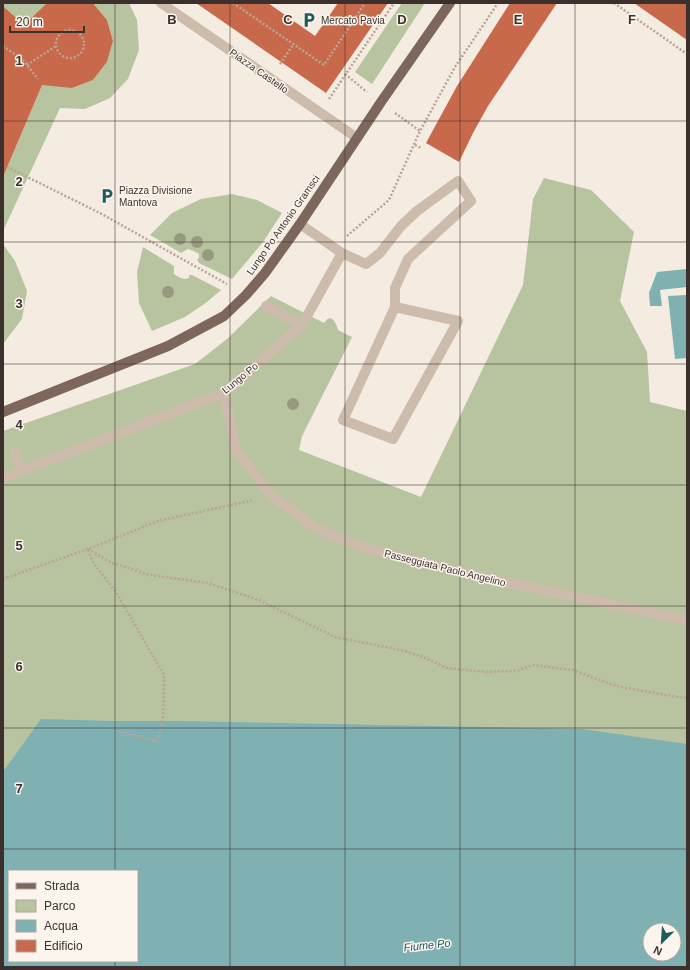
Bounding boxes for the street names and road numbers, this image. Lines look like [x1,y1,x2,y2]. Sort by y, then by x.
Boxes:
street label: Piazza Castello [228,47,291,96]
street label: Lungo Po Antonio Gramsci [244,173,322,277]
street label: Lungo Po [220,360,260,396]
street label: Passeggiata Paolo Angelino [383,548,507,589]

